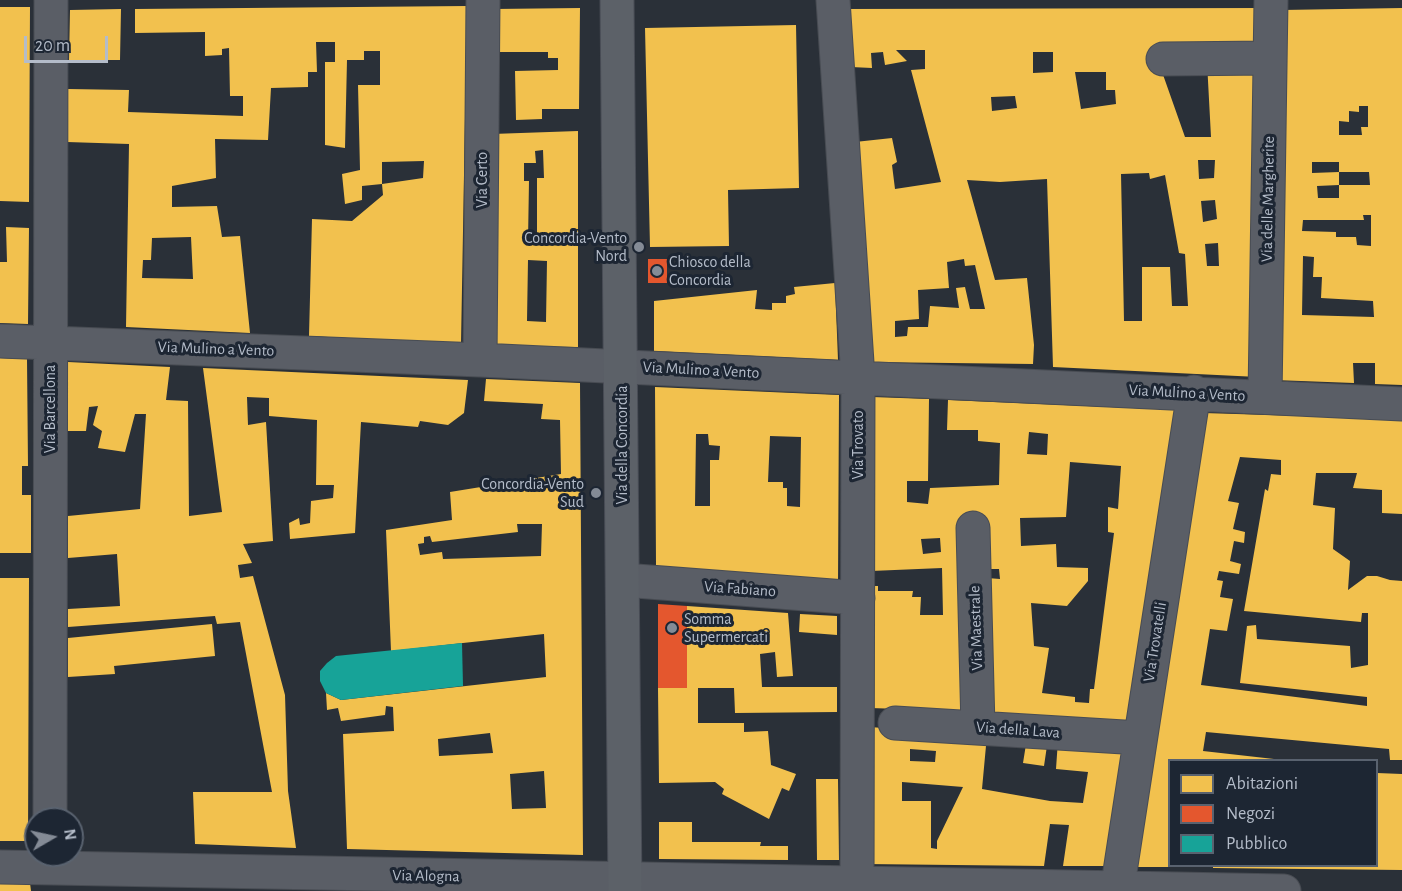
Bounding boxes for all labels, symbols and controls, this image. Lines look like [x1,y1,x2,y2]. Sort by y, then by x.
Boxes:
scale bar [27,24,111,62]
text: 20 m [35,37,70,55]
street label: Via delle Margherite [1257,136,1279,262]
street label: Via Certo [472,152,492,208]
place label: Concordia-Vento Nord [524,228,627,266]
marker: Concordia-Vento Nord [632,240,646,254]
place label: Chiosco della Concordia [669,252,751,290]
marker: Chiosco della Concordia [650,264,664,278]
street label: Via Mulino a Vento [157,337,275,361]
street label: Via Mulino a Vento [642,357,760,383]
street label: Via Barcellona [40,365,60,453]
street label: Via Mulino a Vento [1128,380,1246,406]
street label: Via della Concordia [612,385,632,505]
street label: Via Trovato [848,410,868,480]
place label: Concordia-Vento Sud [481,474,584,512]
marker: Concordia-Vento Sud [589,486,603,500]
street label: Via Fabiano [703,577,777,601]
street label: Via Maestrale [965,585,987,671]
street label: Via Trovatelli [1139,601,1171,683]
place label: Somma Supermercati [684,609,768,647]
marker: Somma Supermercati [665,621,679,635]
street label: Via della Lava [975,717,1061,743]
legend [1168,759,1378,867]
text: Abitazioni [1226,775,1298,793]
text: Negozi [1226,805,1275,823]
north arrow [24,807,84,867]
text: N [61,828,79,841]
text: Pubblico [1226,835,1287,853]
street label: Via Alogna [392,866,460,886]

